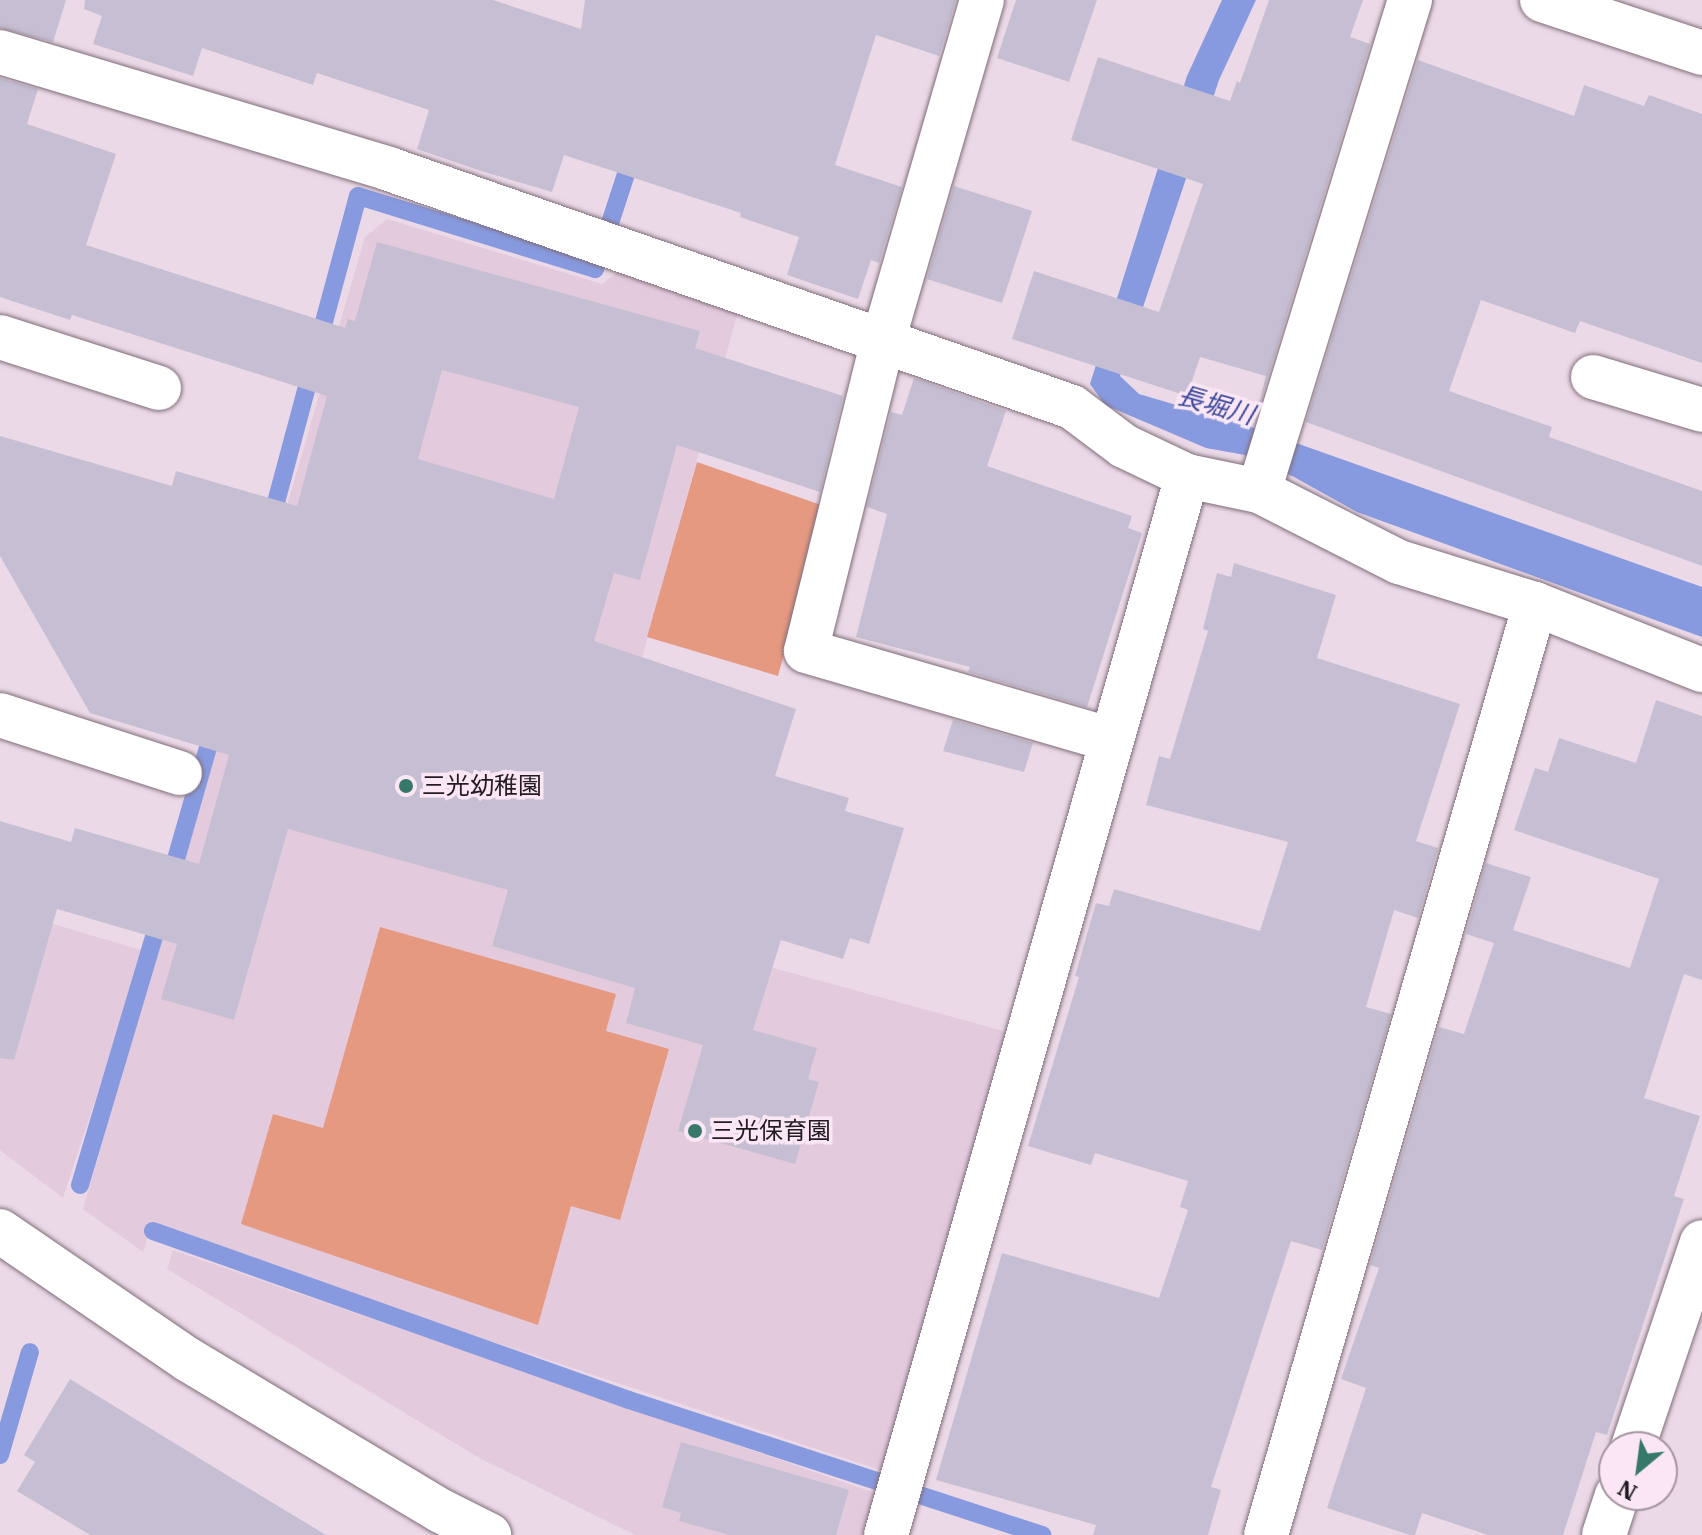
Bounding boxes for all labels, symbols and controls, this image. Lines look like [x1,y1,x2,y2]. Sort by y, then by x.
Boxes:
water label: 長堀川 [1174,379,1258,431]
place label: 三光幼稚園 [422,772,542,800]
marker: 三光幼稚園 [397,777,415,795]
place label: 三光保育園 [711,1117,831,1145]
marker: 三光保育園 [686,1122,704,1140]
north arrow [1598,1431,1678,1511]
text: N [1612,1474,1642,1508]

